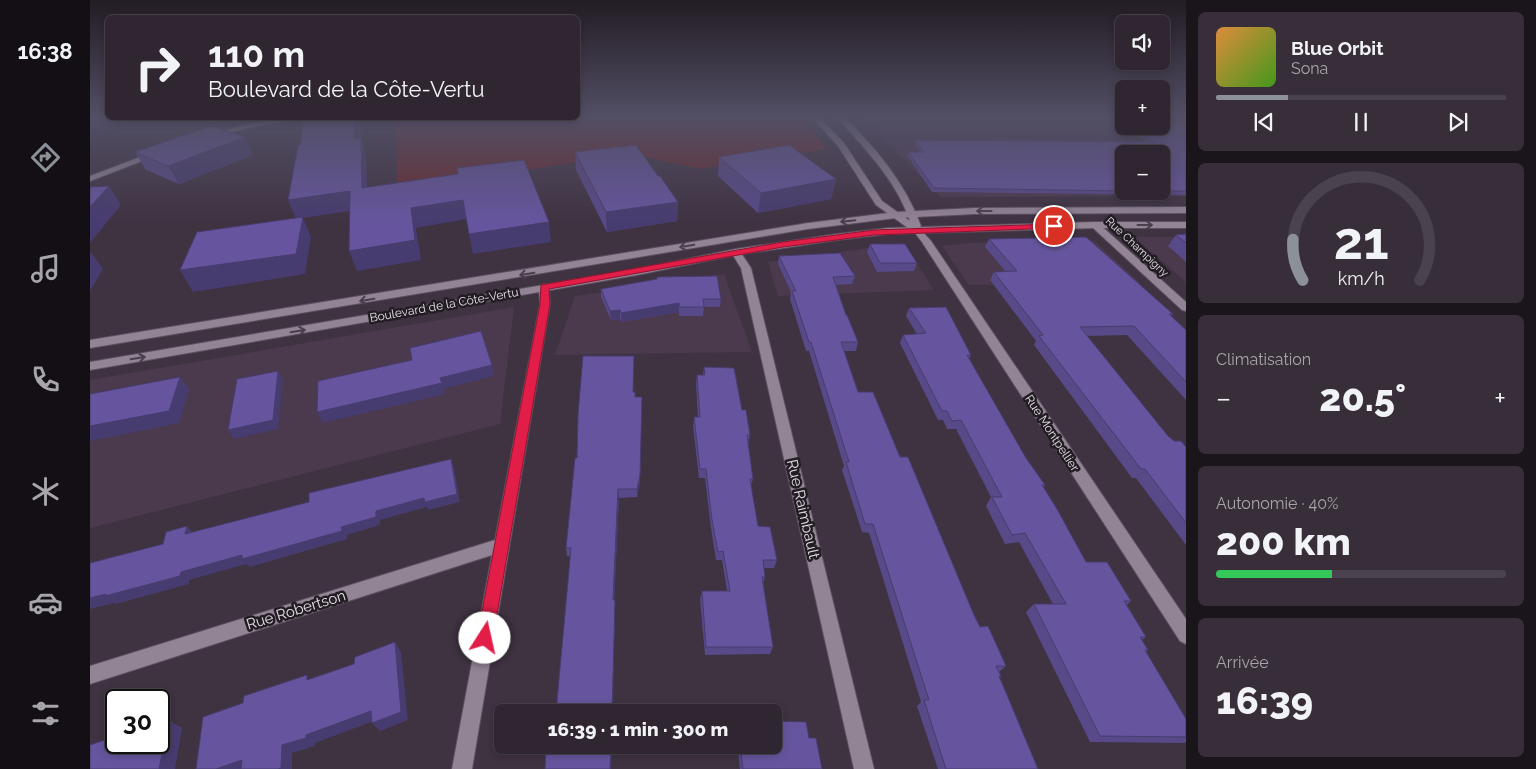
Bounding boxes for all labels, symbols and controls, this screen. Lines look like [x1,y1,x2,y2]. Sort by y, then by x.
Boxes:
map controls [1115,15,1170,200]
button: sound [1115,15,1170,70]
text: 110 m [208,34,305,75]
icon: right [125,35,190,100]
text: Blue Orbit [1291,37,1383,59]
text: 16:38 [17,38,73,64]
text: Sona [1291,59,1328,78]
text: Boulevard de la Côte-Vertu [208,76,484,102]
button: + [1115,80,1170,135]
icon: previous [1250,108,1278,136]
icon: pause [1347,108,1375,136]
icon: next [1444,108,1472,136]
icon: directions [28,140,63,175]
button: − [1115,145,1170,200]
pin [1033,205,1075,247]
one-way arrow [976,206,992,216]
text: 21 [1333,210,1389,271]
icon: arrive [1040,212,1068,240]
street label: Rue Champigny [1103,215,1171,279]
one-way arrow [840,216,856,226]
one-way arrow [1136,220,1153,230]
one-way arrow [680,242,696,252]
icon: music [28,251,63,286]
text: km/h [1337,268,1385,289]
one-way arrow [519,269,535,279]
street label: Boulevard de la Côte-Vertu [369,285,519,325]
one-way arrow [359,295,375,305]
one-way arrow [290,325,306,335]
text: Climatisation [1216,350,1311,369]
one-way arrow [130,352,146,362]
icon: phone [28,362,63,397]
text: 20.5° [1319,375,1406,420]
text: − [1216,382,1231,415]
text: + [1494,382,1506,415]
street label: Rue Montpellier [1022,392,1082,475]
street label: Rue Raimbault [783,457,823,561]
icon: climate [28,474,63,509]
text: Autonomie · 40% [1216,494,1338,513]
text: 200 km [1216,519,1351,564]
icon: car [28,585,63,620]
street label: Rue Robertson [244,586,348,634]
position arrow [458,611,510,663]
text: Arrivée [1216,653,1269,672]
text: 16:39 [1216,678,1313,723]
speed limit sign: 30 [105,689,170,754]
icon: filters [28,696,63,731]
text: 16:39 · 1 min · 300 m [548,718,728,740]

